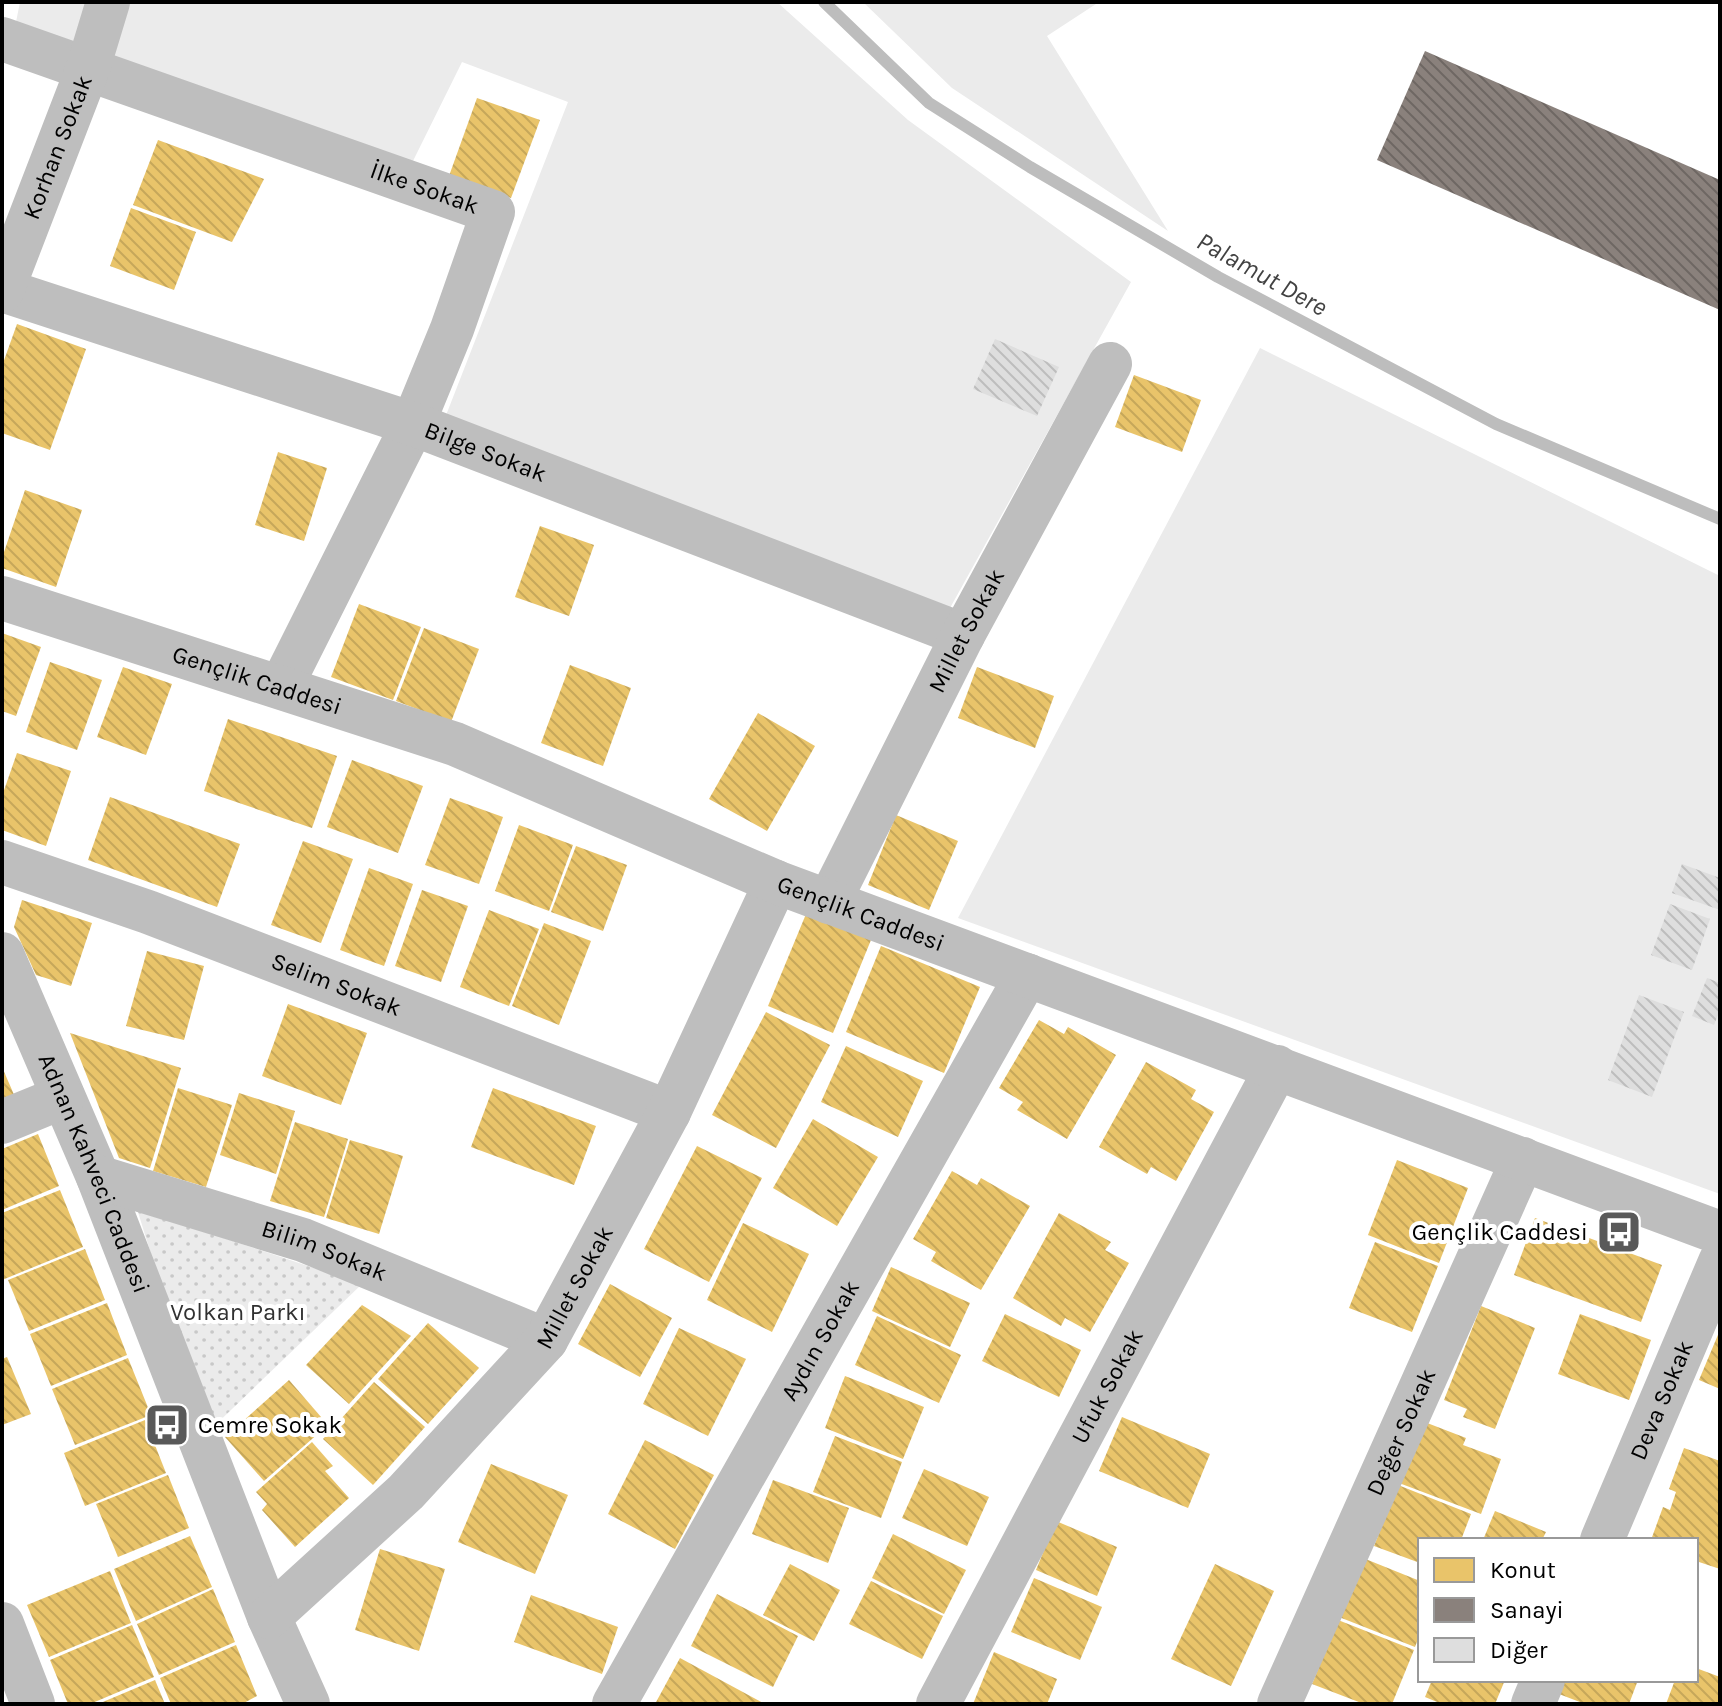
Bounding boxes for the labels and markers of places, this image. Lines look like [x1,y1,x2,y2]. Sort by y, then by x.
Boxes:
bus stop icon: Gençlik Caddesi [1595,1208,1643,1256]
place label: Gençlik Caddesi [1412,1218,1588,1246]
bus stop icon: Cemre Sokak [143,1401,191,1449]
place label: Cemre Sokak [198,1411,342,1439]

